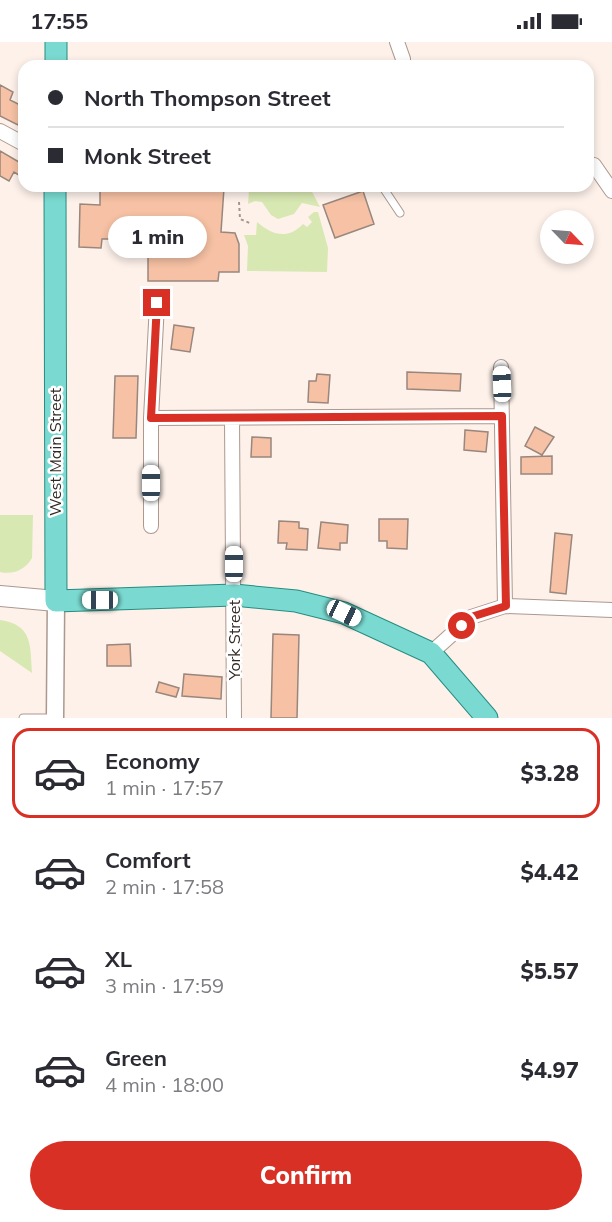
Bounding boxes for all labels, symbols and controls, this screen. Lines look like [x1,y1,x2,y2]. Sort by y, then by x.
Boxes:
text: 17:55 [30,7,88,35]
text: North Thompson Street [84,84,331,112]
text: Monk Street [84,142,211,170]
north arrow [540,210,594,264]
map controls [540,210,594,264]
callout: 1 min [108,216,207,258]
text: 1 min [131,224,184,249]
route end [143,289,170,316]
car [492,366,512,402]
street label: West Main Street [45,388,65,516]
car [142,465,160,501]
car [225,546,243,582]
car [82,591,118,609]
car [324,597,364,629]
street label: York Street [224,600,244,681]
route start [448,612,475,639]
icon: car [33,746,87,800]
text: Economy [105,747,200,775]
text: $3.28 [520,759,579,787]
text: 1 min · 17:57 [105,775,224,800]
icon: car [33,845,87,899]
text: Comfort [105,846,191,874]
text: $4.42 [520,858,579,886]
text: 2 min · 17:58 [105,874,224,899]
icon: car [33,944,87,998]
text: XL [105,945,132,973]
text: $5.57 [520,957,579,985]
text: 3 min · 17:59 [105,973,224,998]
icon: car [33,1043,87,1097]
text: Green [105,1044,167,1072]
text: $4.97 [520,1056,579,1084]
text: 4 min · 18:00 [105,1072,224,1097]
button: Confirm [30,1141,582,1210]

